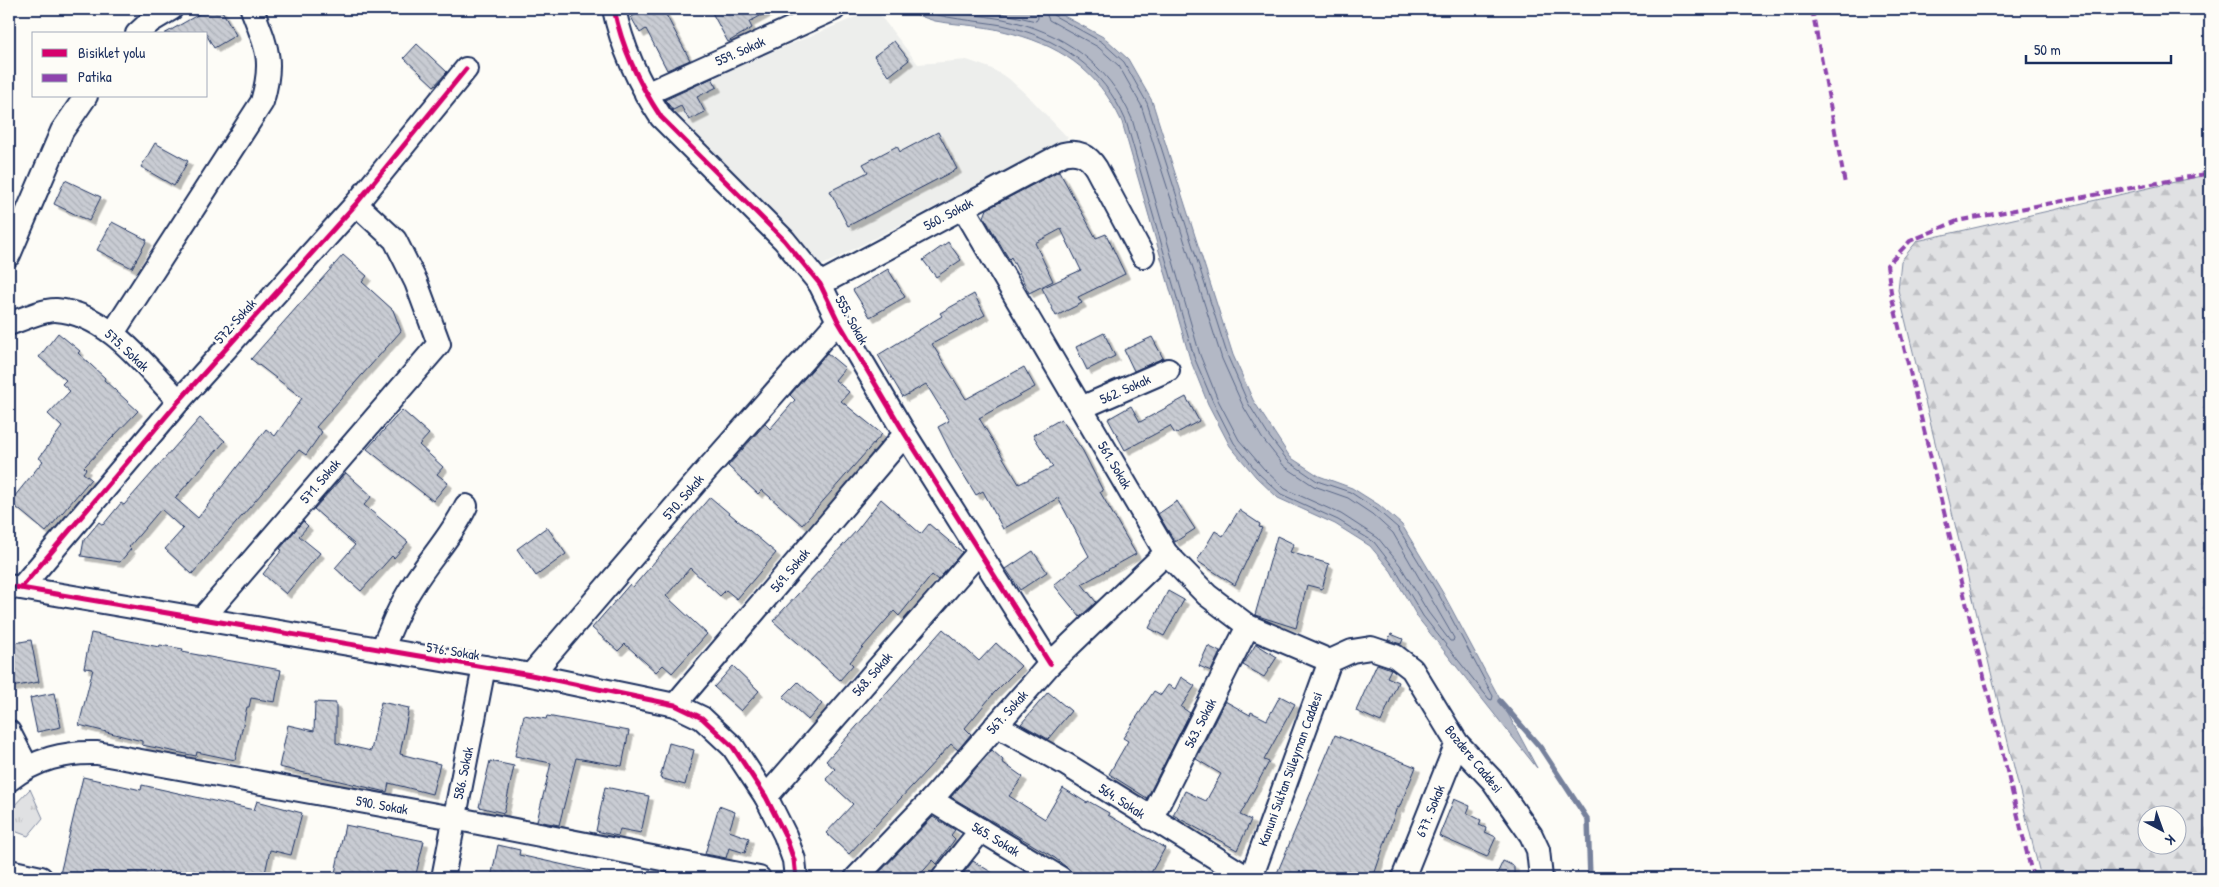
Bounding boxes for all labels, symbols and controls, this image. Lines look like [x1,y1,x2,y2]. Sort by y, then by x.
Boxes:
street label: 559. Sokak [712,31,768,70]
legend [32,32,208,98]
scale bar [2026,32,2172,64]
text: 50 m [2034,39,2061,60]
text: Bisiklet yolu [78,42,145,63]
text: Patika [78,66,112,87]
street label: 560. Sokak [920,193,976,234]
street label: 555. Sokak [831,292,874,348]
street label: 572. Sokak [209,294,260,347]
street label: 575. Sokak [101,324,154,375]
street label: 562. Sokak [1097,369,1153,408]
street label: 561. Sokak [1094,438,1137,492]
street label: 571. Sokak [295,454,344,507]
street label: 570. Sokak [658,470,708,523]
street label: 569. Sokak [766,543,814,596]
street label: 576. Sokak [425,637,481,664]
street label: 568. Sokak [847,647,896,700]
street label: 567. Sokak [982,685,1032,738]
street label: Kanuni Sultan Süleyman Caddesi [1253,689,1327,849]
street label: 563. Sokak [1179,695,1220,751]
street label: Bozdere Caddesi [1441,721,1508,797]
street label: 586. Sokak [448,745,477,801]
street label: 564. Sokak [1095,778,1149,823]
street label: 677. Sokak [1410,782,1449,840]
street label: 590. Sokak [354,791,410,818]
north arrow [2136,804,2186,854]
street label: 565. Sokak [969,817,1024,860]
text: K [2161,831,2180,850]

